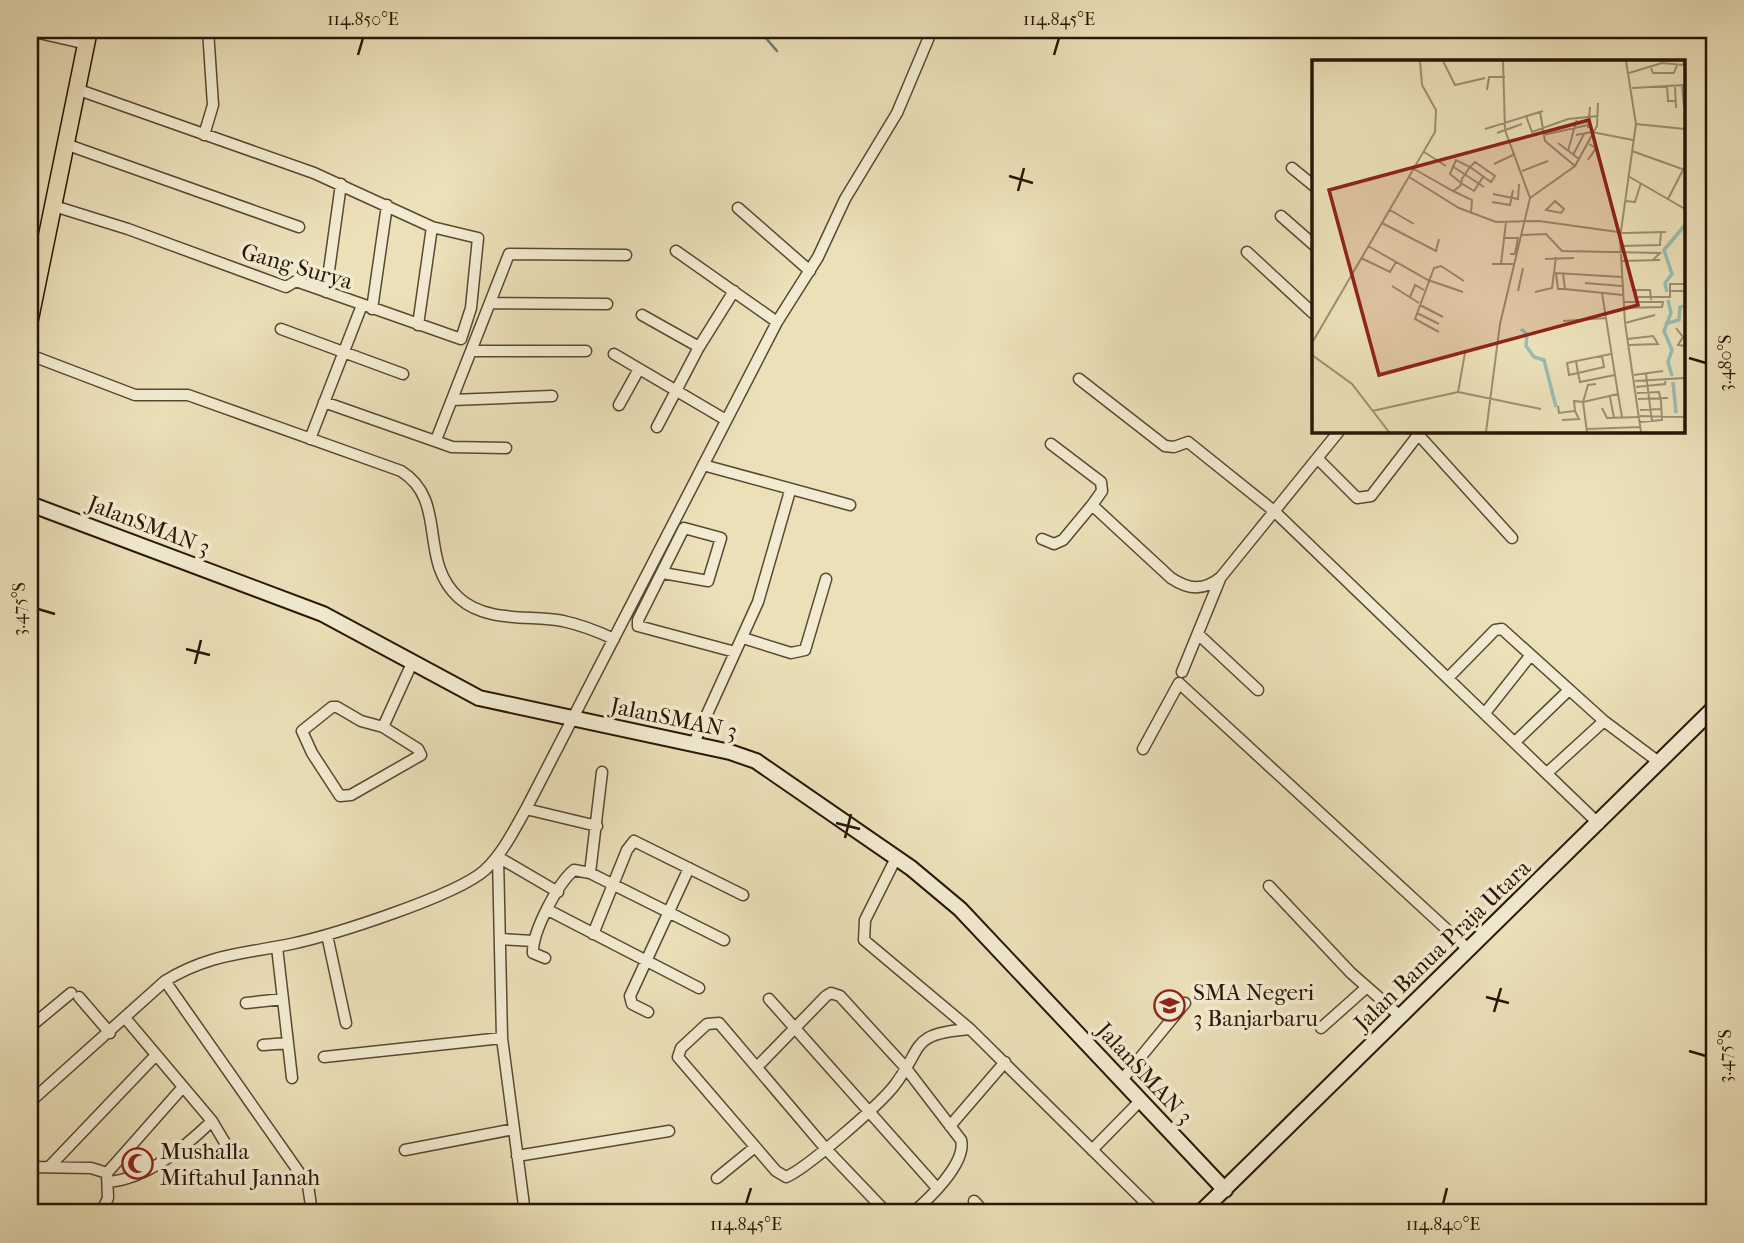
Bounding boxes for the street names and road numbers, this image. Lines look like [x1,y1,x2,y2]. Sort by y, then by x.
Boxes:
street label: Gang Surya [238,238,356,295]
street label: JalanSMAN 3 [82,489,214,561]
street label: JalanSMAN 3 [606,691,740,745]
street label: Jalan Banua Praja Utara [1347,854,1536,1038]
street label: JalanSMAN 3 [1089,1016,1198,1130]

